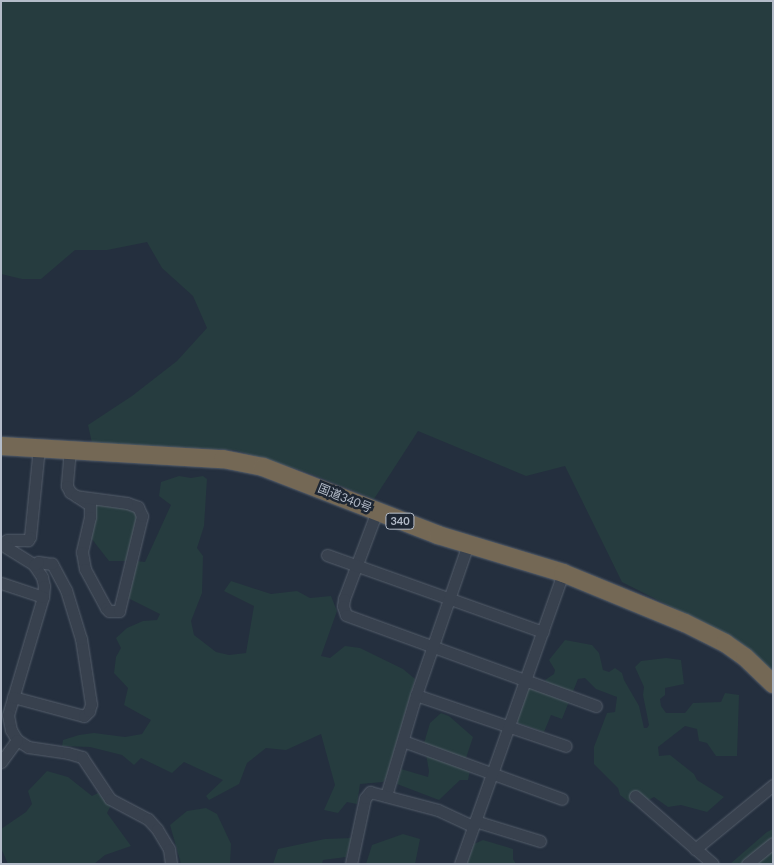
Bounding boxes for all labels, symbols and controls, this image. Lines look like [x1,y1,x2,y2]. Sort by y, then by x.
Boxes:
street label: 国道340号 [316,481,374,515]
road number: 340 [385,512,415,530]

